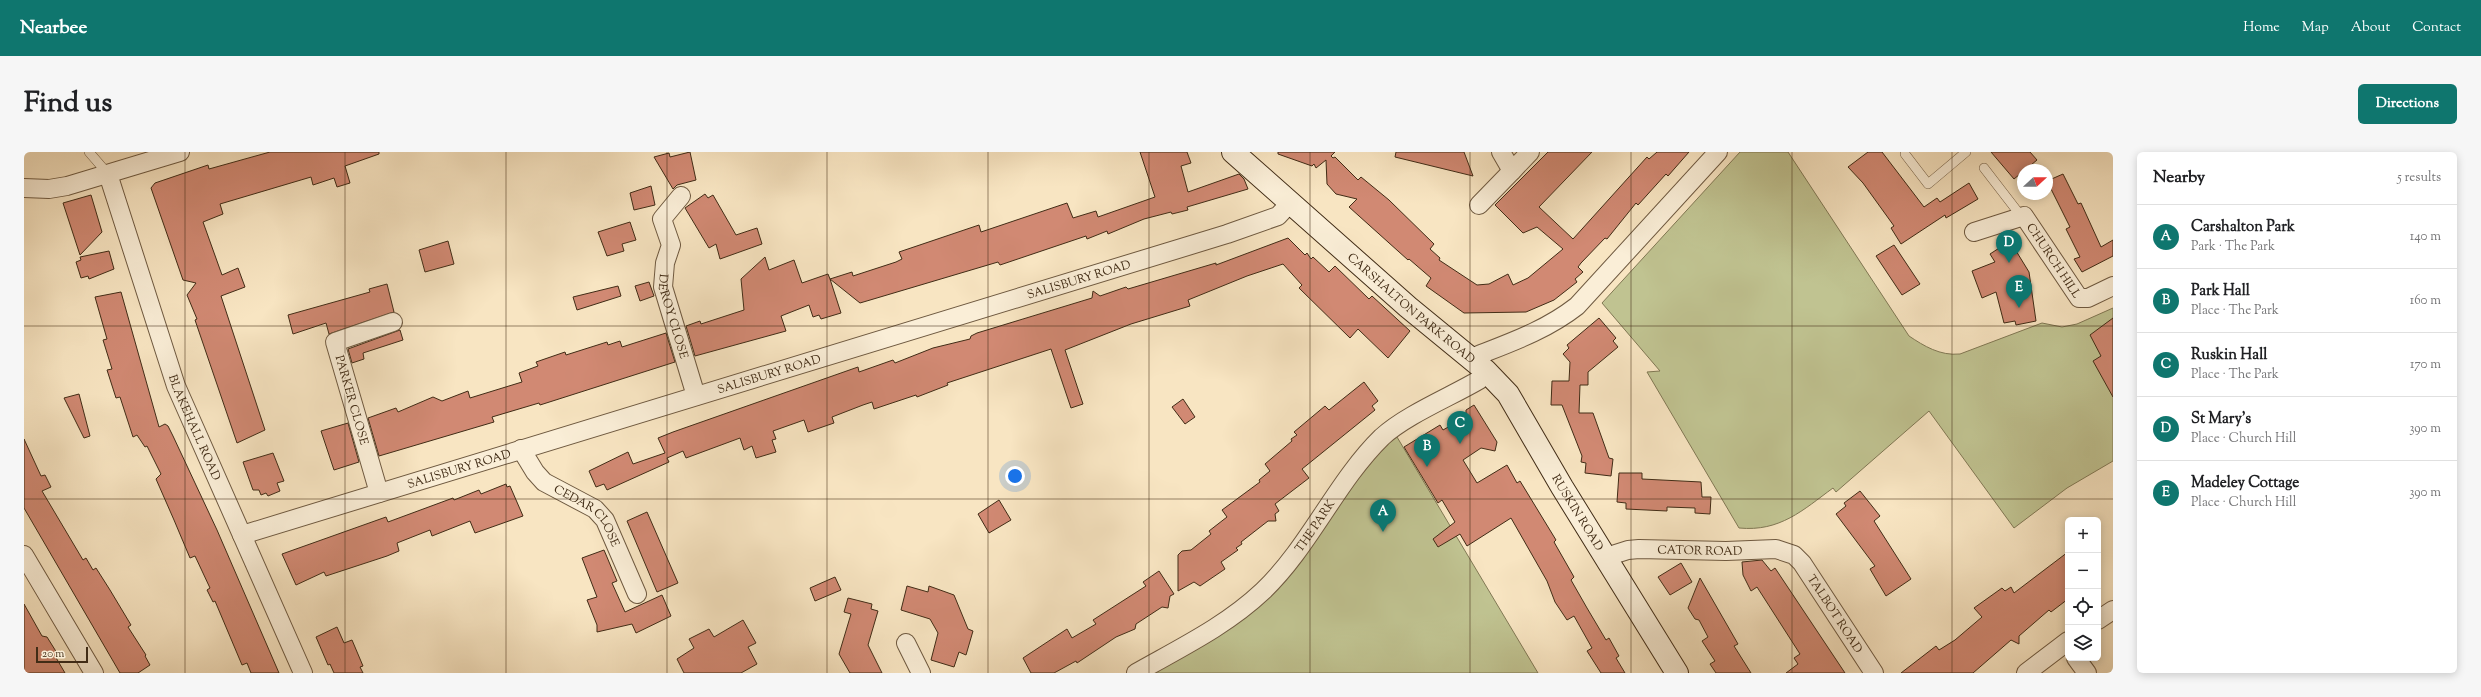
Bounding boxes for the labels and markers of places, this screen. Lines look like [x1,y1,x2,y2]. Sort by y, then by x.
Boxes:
pin: D [1996,230,2022,263]
pin: E [2006,275,2032,308]
pin: C [1447,411,1473,444]
pin: B [1414,434,1440,467]
pin: A [1370,499,1396,532]

